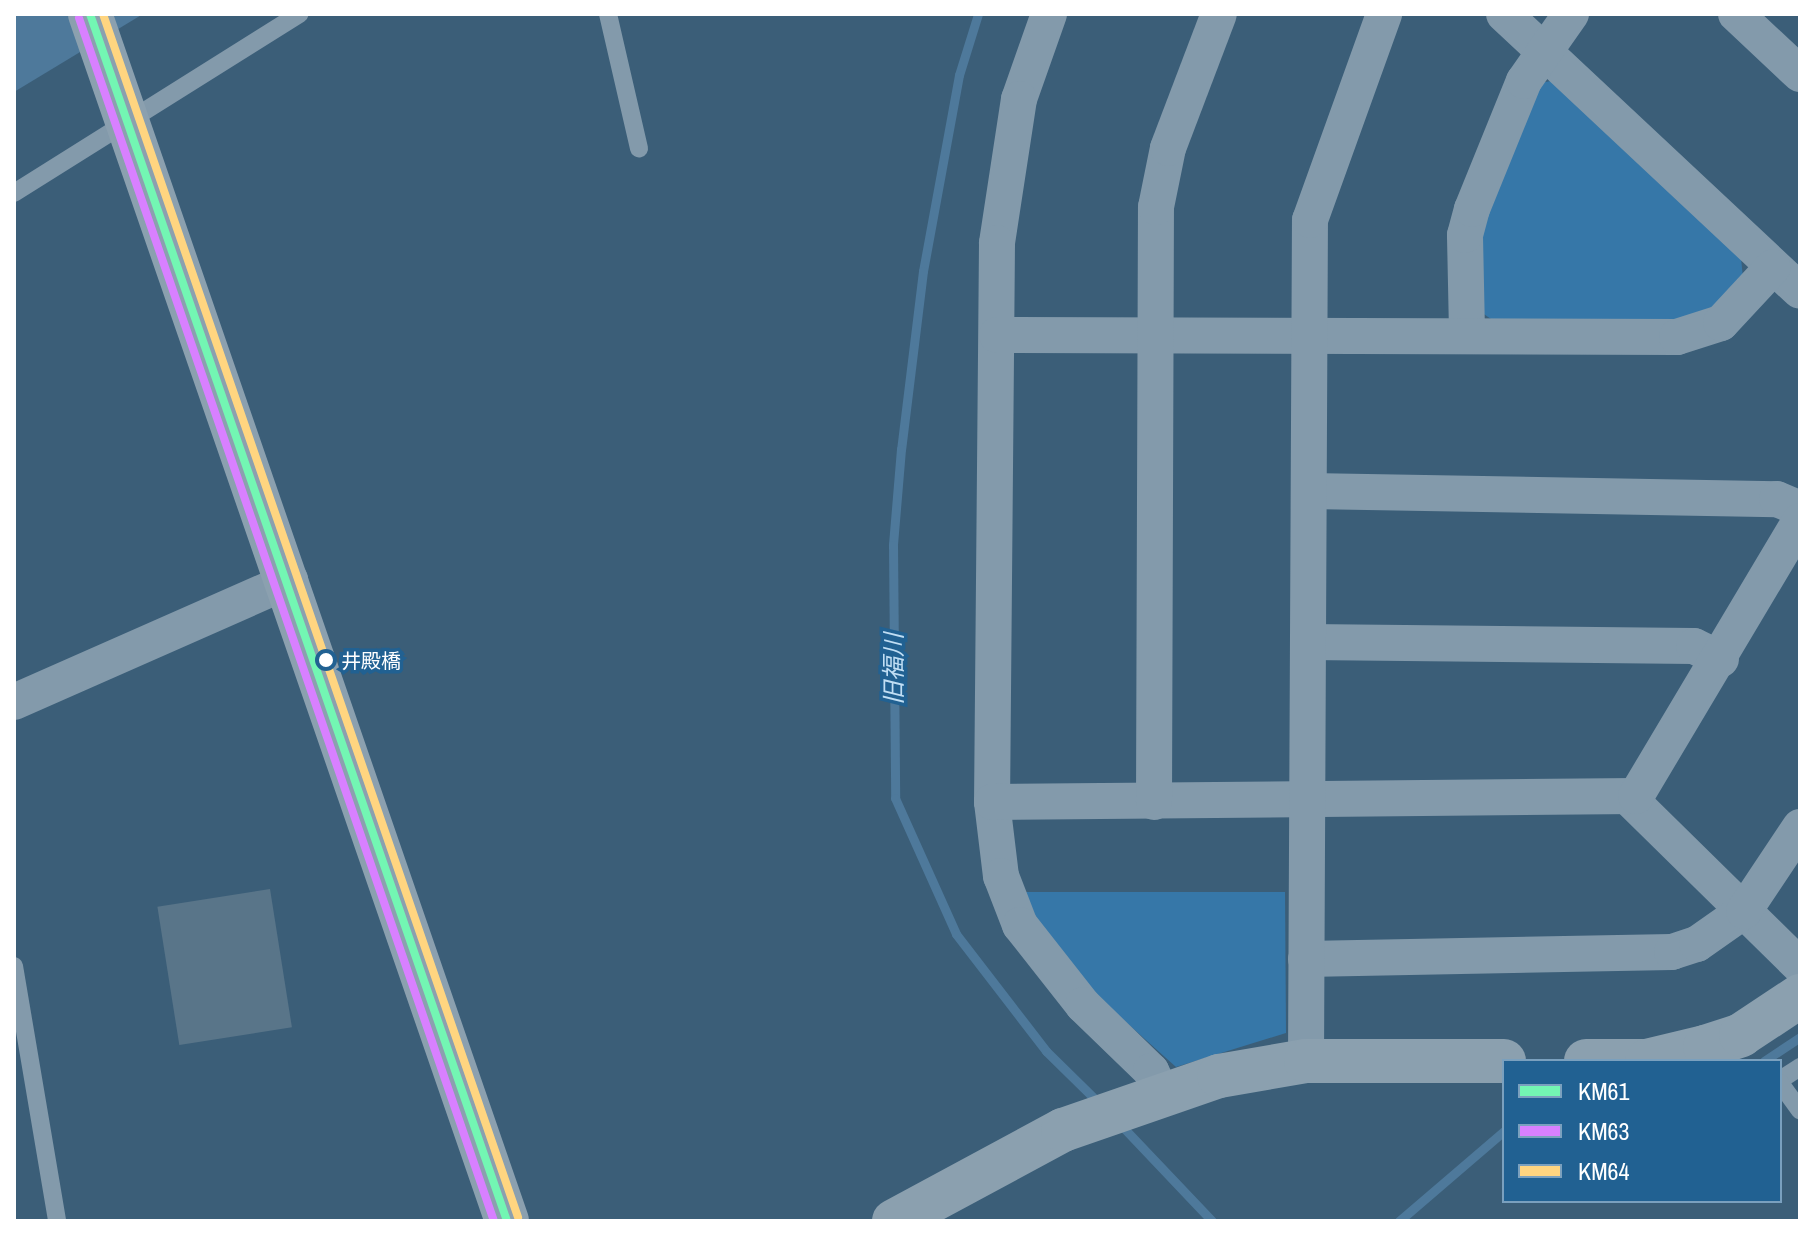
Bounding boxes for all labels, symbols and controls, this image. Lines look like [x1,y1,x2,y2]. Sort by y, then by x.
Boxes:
water label: 旧福川 [880,633,908,705]
place label: 井殿橋 [341,648,401,672]
marker: 井殿橋 [318,652,334,668]
legend [1502,1059,1782,1203]
text: KM61 [1578,1075,1629,1107]
text: KM63 [1578,1115,1629,1147]
text: KM64 [1578,1155,1629,1187]

